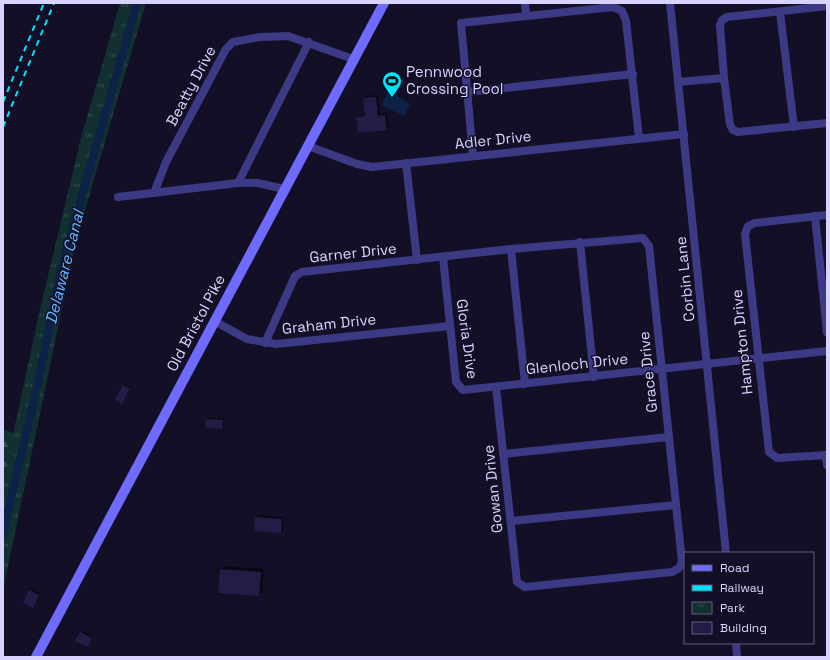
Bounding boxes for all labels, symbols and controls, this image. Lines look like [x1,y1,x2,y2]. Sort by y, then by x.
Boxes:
street label: Beatty Drive [161,42,220,129]
place label: Pennwood Crossing Pool [406,62,503,98]
sports icon: Pennwood Crossing Pool [381,70,403,98]
street label: Adler Drive [454,126,532,153]
water label: Delaware Canal [40,206,89,326]
street label: Corbin Lane [671,235,698,323]
street label: Garner Drive [308,238,398,267]
street label: Old Bristol Pike [162,271,229,374]
street label: Hampton Drive [727,288,756,396]
street label: Gloria Drive [452,298,483,380]
street label: Graham Drive [281,309,377,338]
street label: Grace Drive [634,330,661,414]
street label: Glenloch Drive [525,349,629,378]
street label: Gowan Drive [478,444,507,534]
legend [684,552,814,644]
text: Road [720,560,749,576]
text: Railway [720,580,764,596]
text: Park [720,600,745,616]
text: Building [720,620,767,636]

